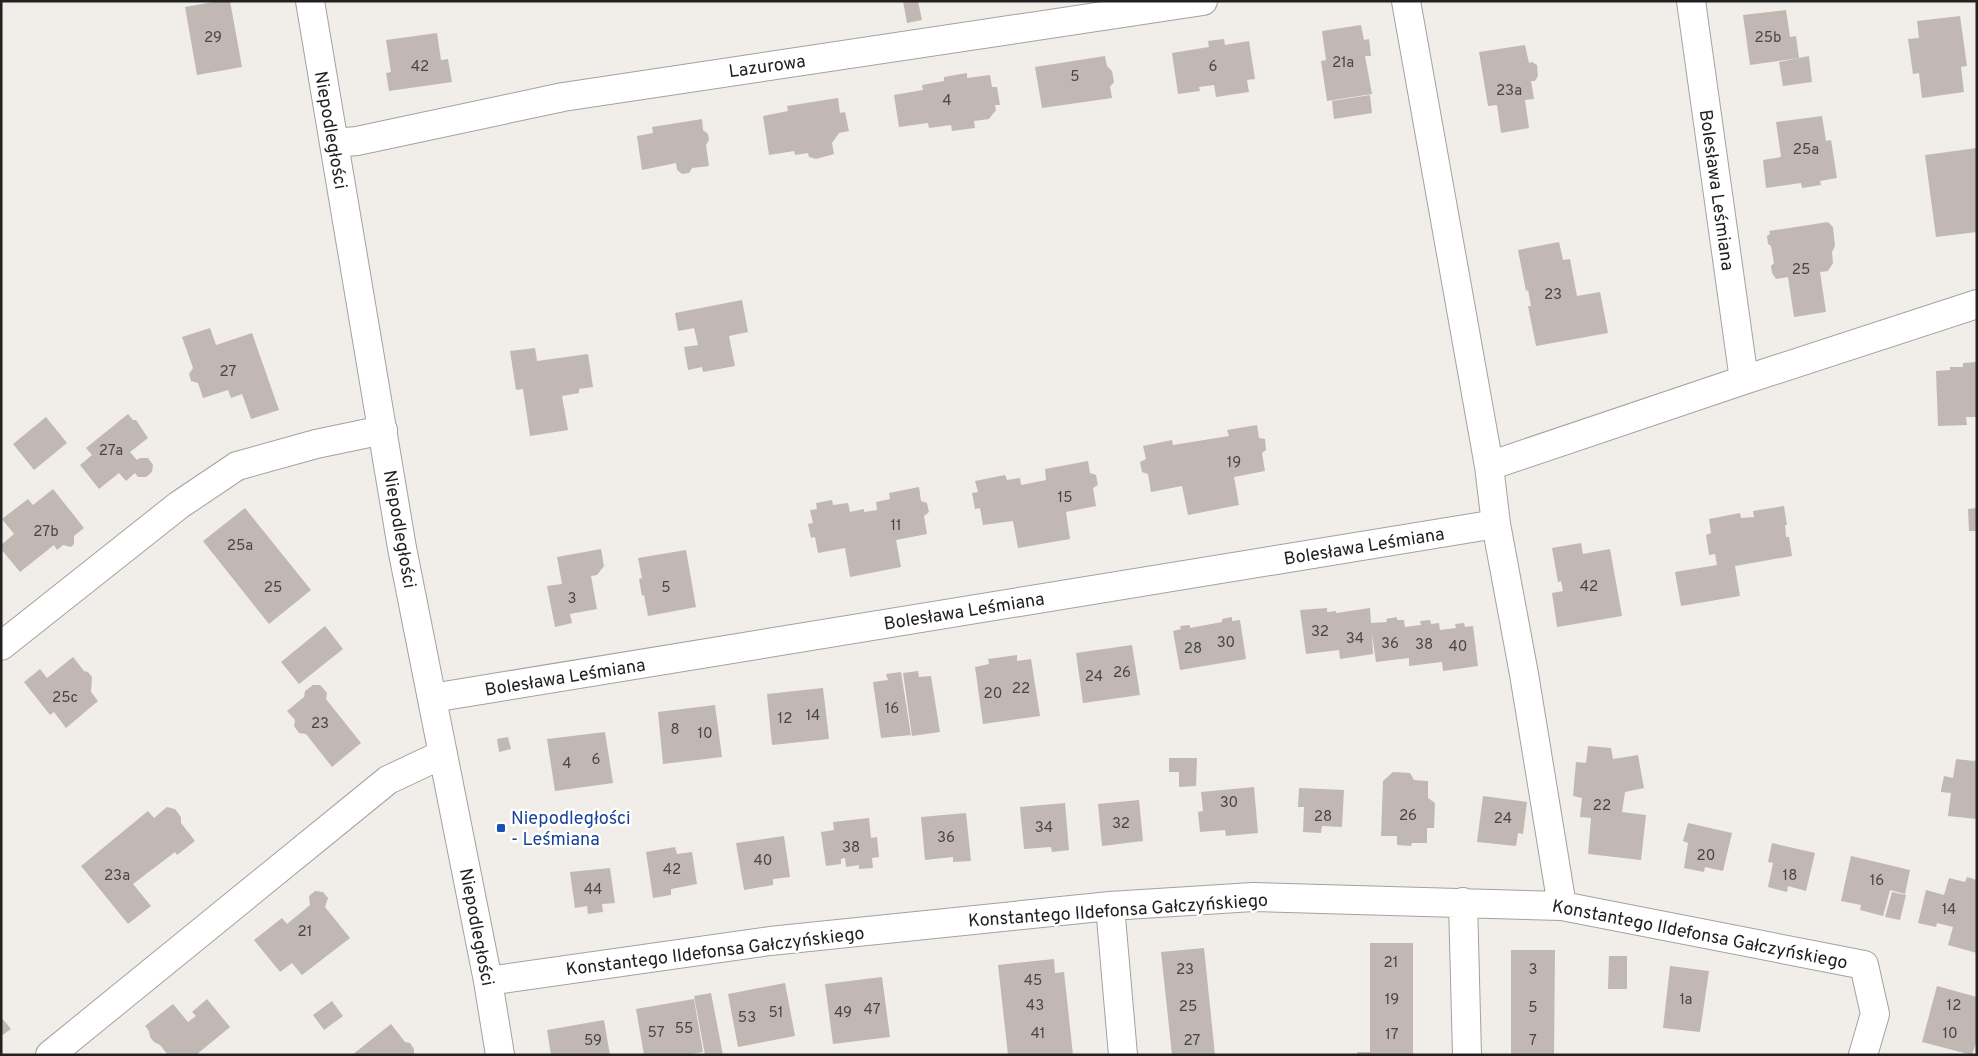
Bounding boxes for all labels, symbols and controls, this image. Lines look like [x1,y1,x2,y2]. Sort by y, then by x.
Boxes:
house number: 29 [204,29,222,48]
house number: 25b [1755,29,1781,48]
street label: Lazurowa [727,51,807,84]
house number: 21a [1332,54,1354,73]
house number: 42 [411,58,429,77]
house number: 6 [1209,58,1218,77]
house number: 5 [1070,68,1080,87]
street label: Niepodległości [308,69,351,191]
house number: 23a [1496,82,1522,101]
house number: 4 [942,92,952,111]
street label: Bolesława Leśmiana [1693,108,1738,272]
house number: 25a [1793,141,1819,160]
house number: 25 [1792,261,1810,280]
house number: 23 [1544,286,1562,305]
house number: 27 [220,363,237,382]
house number: 27a [99,442,123,461]
house number: 19 [1227,454,1241,473]
street label: Niepodległości [377,468,420,590]
house number: 15 [1058,489,1072,508]
house number: 11 [890,517,902,536]
house number: 27b [33,523,59,542]
street label: Bolesława Leśmiana [1282,523,1446,572]
house number: 25a [227,537,253,556]
house number: 42 [1580,578,1598,597]
house number: 25 [264,579,282,598]
house number: 5 [661,579,671,598]
street label: Bolesława Leśmiana [882,588,1046,637]
house number: 3 [567,590,577,609]
house number: 32 [1311,623,1329,642]
house number: 34 [1346,630,1364,649]
house number: 30 [1217,634,1235,653]
house number: 36 [1381,635,1399,654]
house number: 38 [1415,636,1433,655]
house number: 40 [1449,638,1467,657]
house number: 28 [1184,640,1202,659]
street label: Bolesława Leśmiana [483,654,647,703]
house number: 26 [1113,664,1131,683]
house number: 24 [1085,668,1103,687]
house number: 22 [1012,680,1030,699]
house number: 20 [984,685,1002,704]
house number: 25c [52,689,78,708]
house number: 16 [885,700,899,719]
house number: 14 [806,707,820,726]
house number: 12 [778,710,792,729]
house number: 23 [311,715,329,734]
house number: 8 [670,721,680,740]
house number: 10 [697,725,713,744]
house number: 6 [592,751,601,770]
house number: 4 [562,755,572,774]
house number: 30 [1220,794,1238,813]
house number: 22 [1593,797,1611,816]
house number: 26 [1399,807,1417,826]
place label: Niepodległości - Leśmiana [511,808,631,852]
house number: 28 [1314,808,1332,827]
house number: 24 [1494,810,1512,829]
house number: 32 [1112,815,1130,834]
house number: 34 [1035,819,1053,838]
marker: Niepodległości - Leśmiana [495,822,507,834]
house number: 36 [937,829,955,848]
house number: 38 [842,839,860,858]
house number: 20 [1697,847,1715,866]
house number: 40 [754,852,772,871]
house number: 42 [663,861,681,880]
street label: Niepodległości [453,866,498,988]
house number: 23a [104,867,130,886]
house number: 18 [1783,867,1797,886]
house number: 16 [1870,872,1884,891]
house number: 44 [584,881,602,900]
street label: Konstantego Ildefonsa Gałczyńskiego [967,890,1269,933]
street label: Konstantego Ildefonsa Gałczyńskiego [1550,896,1849,975]
house number: 14 [1942,901,1956,920]
house number: 21 [298,923,312,942]
street label: Konstantego Ildefonsa Gałczyńskiego [565,923,866,982]
house number: 21 [1384,954,1398,973]
house number: 23 [1176,961,1194,980]
house number: 3 [1528,961,1538,980]
house number: 45 [1024,972,1042,991]
house number: 19 [1385,991,1399,1010]
house number: 1a [1679,991,1693,1010]
house number: 43 [1026,997,1044,1016]
house number: 12 [1947,997,1961,1016]
house number: 25 [1179,998,1197,1017]
house number: 5 [1528,999,1538,1018]
house number: 47 [864,1001,881,1020]
house number: 51 [769,1004,783,1023]
house number: 49 [834,1004,852,1023]
house number: 53 [738,1009,756,1028]
house number: 55 [675,1020,693,1039]
house number: 57 [648,1024,665,1043]
house number: 41 [1031,1025,1045,1044]
house number: 10 [1942,1025,1958,1044]
house number: 17 [1385,1026,1399,1045]
house number: 59 [584,1032,602,1051]
house number: 27 [1184,1032,1201,1051]
house number: 7 [1529,1032,1537,1051]

